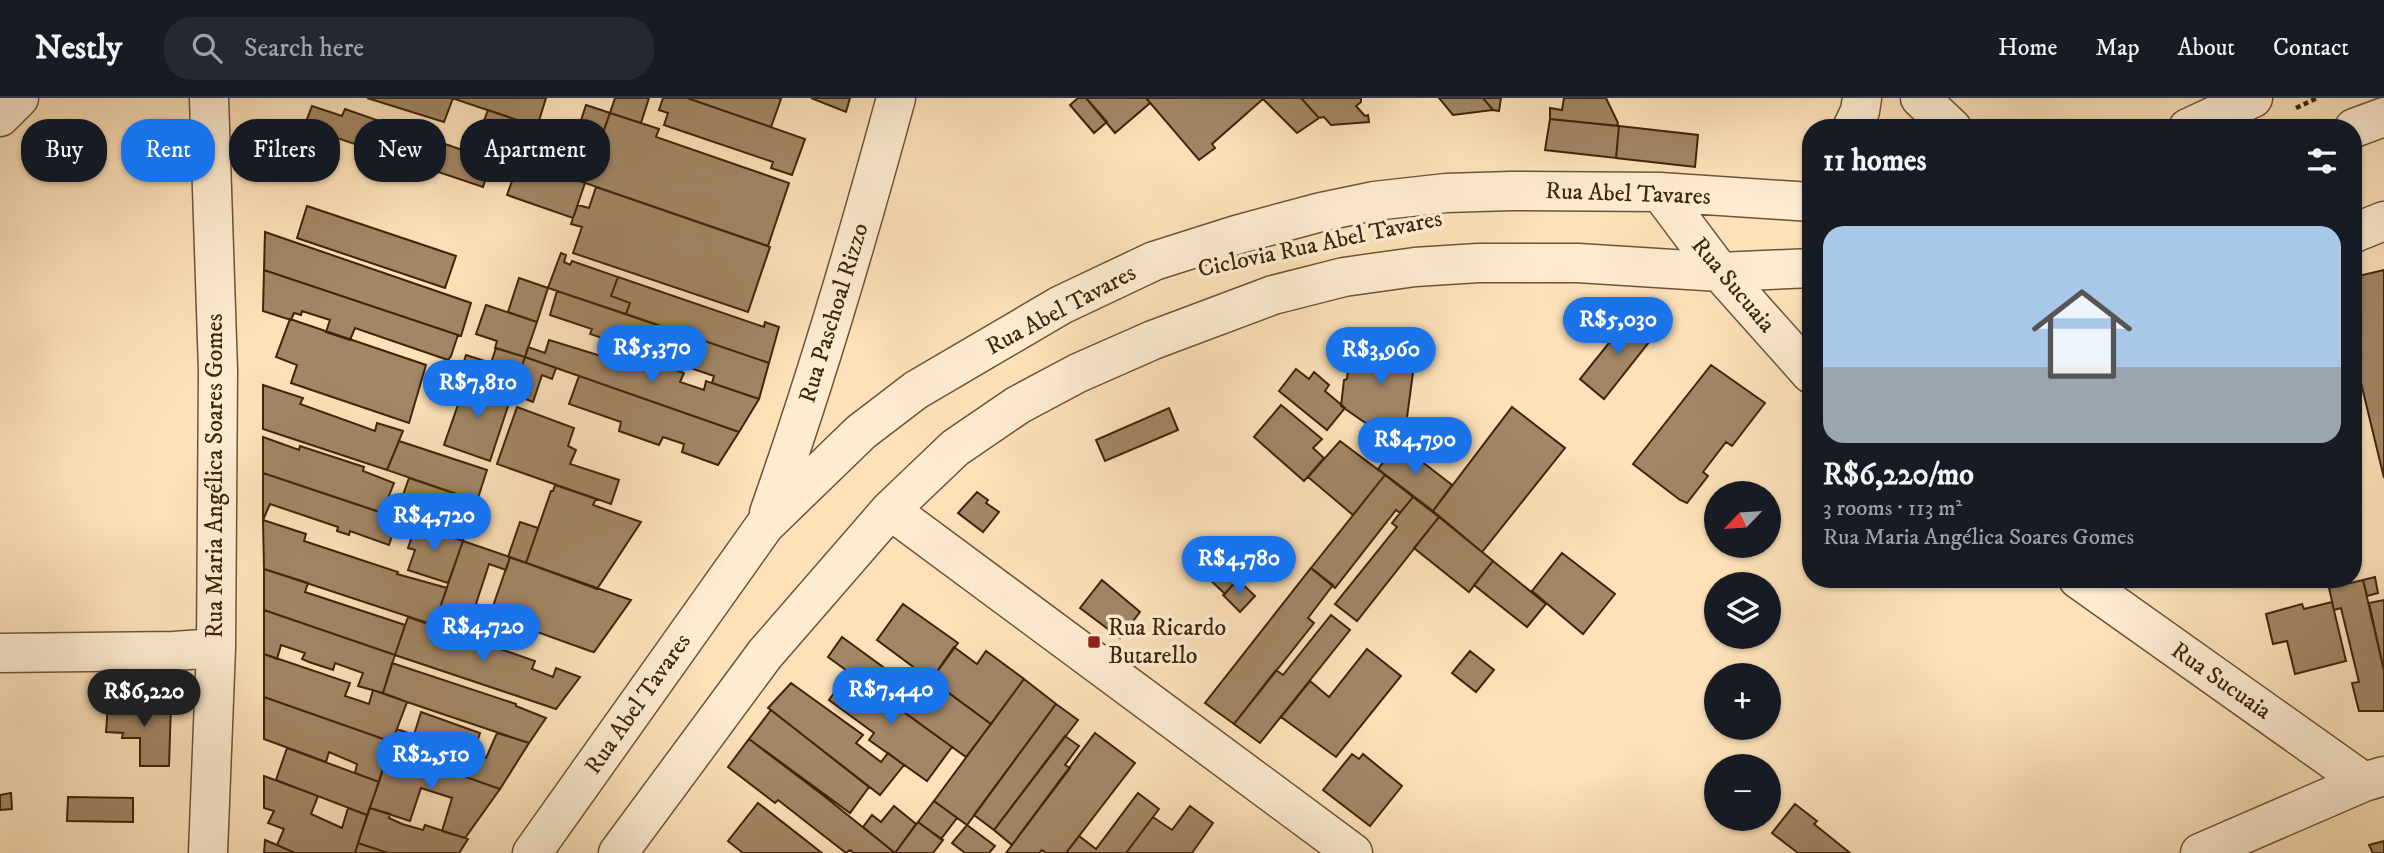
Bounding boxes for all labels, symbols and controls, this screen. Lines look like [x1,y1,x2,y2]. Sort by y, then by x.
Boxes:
search box [164,17,654,80]
text: Nestly [35,28,122,69]
icon: search [188,29,226,67]
text: Search here [244,32,364,65]
text: Home [1998,33,2057,63]
text: Map [2095,33,2140,63]
text: About [2178,33,2235,63]
text: Contact [2273,33,2349,63]
chip: Buy [21,119,107,182]
chip: Rent [121,119,215,182]
chip: Filters [229,119,340,182]
chip: New [354,119,446,182]
chip: Apartment [460,119,610,182]
icon: filters [2303,142,2341,180]
text: 11 homes [1823,143,1927,180]
street label: Rua Abel Tavares [1545,176,1711,212]
street label: Ciclovia Rua Abel Tavares [1195,203,1445,285]
street label: Rua Paschoal Rizzo [792,219,876,407]
street label: Rua Sucuaia [1684,231,1782,340]
street label: Rua Abel Tavares [981,258,1141,362]
icon: home [2019,271,2145,397]
pin: R$5,030 [1553,298,1683,357]
text: R$5,030 [1579,305,1657,334]
street label: Rua Maria Angélica Soares Gomes [200,314,230,638]
pin: R$5,370 [587,326,717,385]
pin: R$3,960 [1316,328,1446,387]
text: R$5,370 [613,333,691,362]
text: R$3,960 [1342,335,1420,364]
pin: R$7,810 [413,360,543,420]
text: R$7,810 [439,368,517,397]
pin: R$4,790 [1350,418,1480,477]
text: R$4,790 [1374,425,1456,454]
text: R$6,220/mo [1823,457,1974,494]
north arrow [1704,481,1782,558]
map controls [1704,481,1781,831]
pin: R$4,720 [369,494,499,553]
text: 3 rooms · 113 m² [1823,494,1962,523]
text: R$4,720 [393,501,475,530]
text: Rua Maria Angélica Soares Gomes [1823,523,2134,552]
pin: R$4,780 [1174,536,1304,596]
text: R$4,780 [1198,544,1280,573]
button: layers [1704,572,1781,649]
pin: R$4,720 [418,604,548,664]
text: R$4,720 [442,612,524,641]
place label: Rua Ricardo Butarello [1108,613,1226,671]
street label: Rua Abel Tavares [578,628,698,780]
marker: Rua Ricardo Butarello [1086,634,1102,650]
street label: Rua Sucuaia [2165,636,2278,727]
button: + [1704,663,1781,740]
pin: R$7,440 [826,668,956,727]
pin: R$6,220 [79,670,209,729]
text: R$7,440 [848,675,934,704]
text: R$6,220 [104,677,184,706]
pin: R$2,510 [366,732,496,792]
text: R$2,510 [392,740,470,769]
button: − [1704,754,1781,831]

